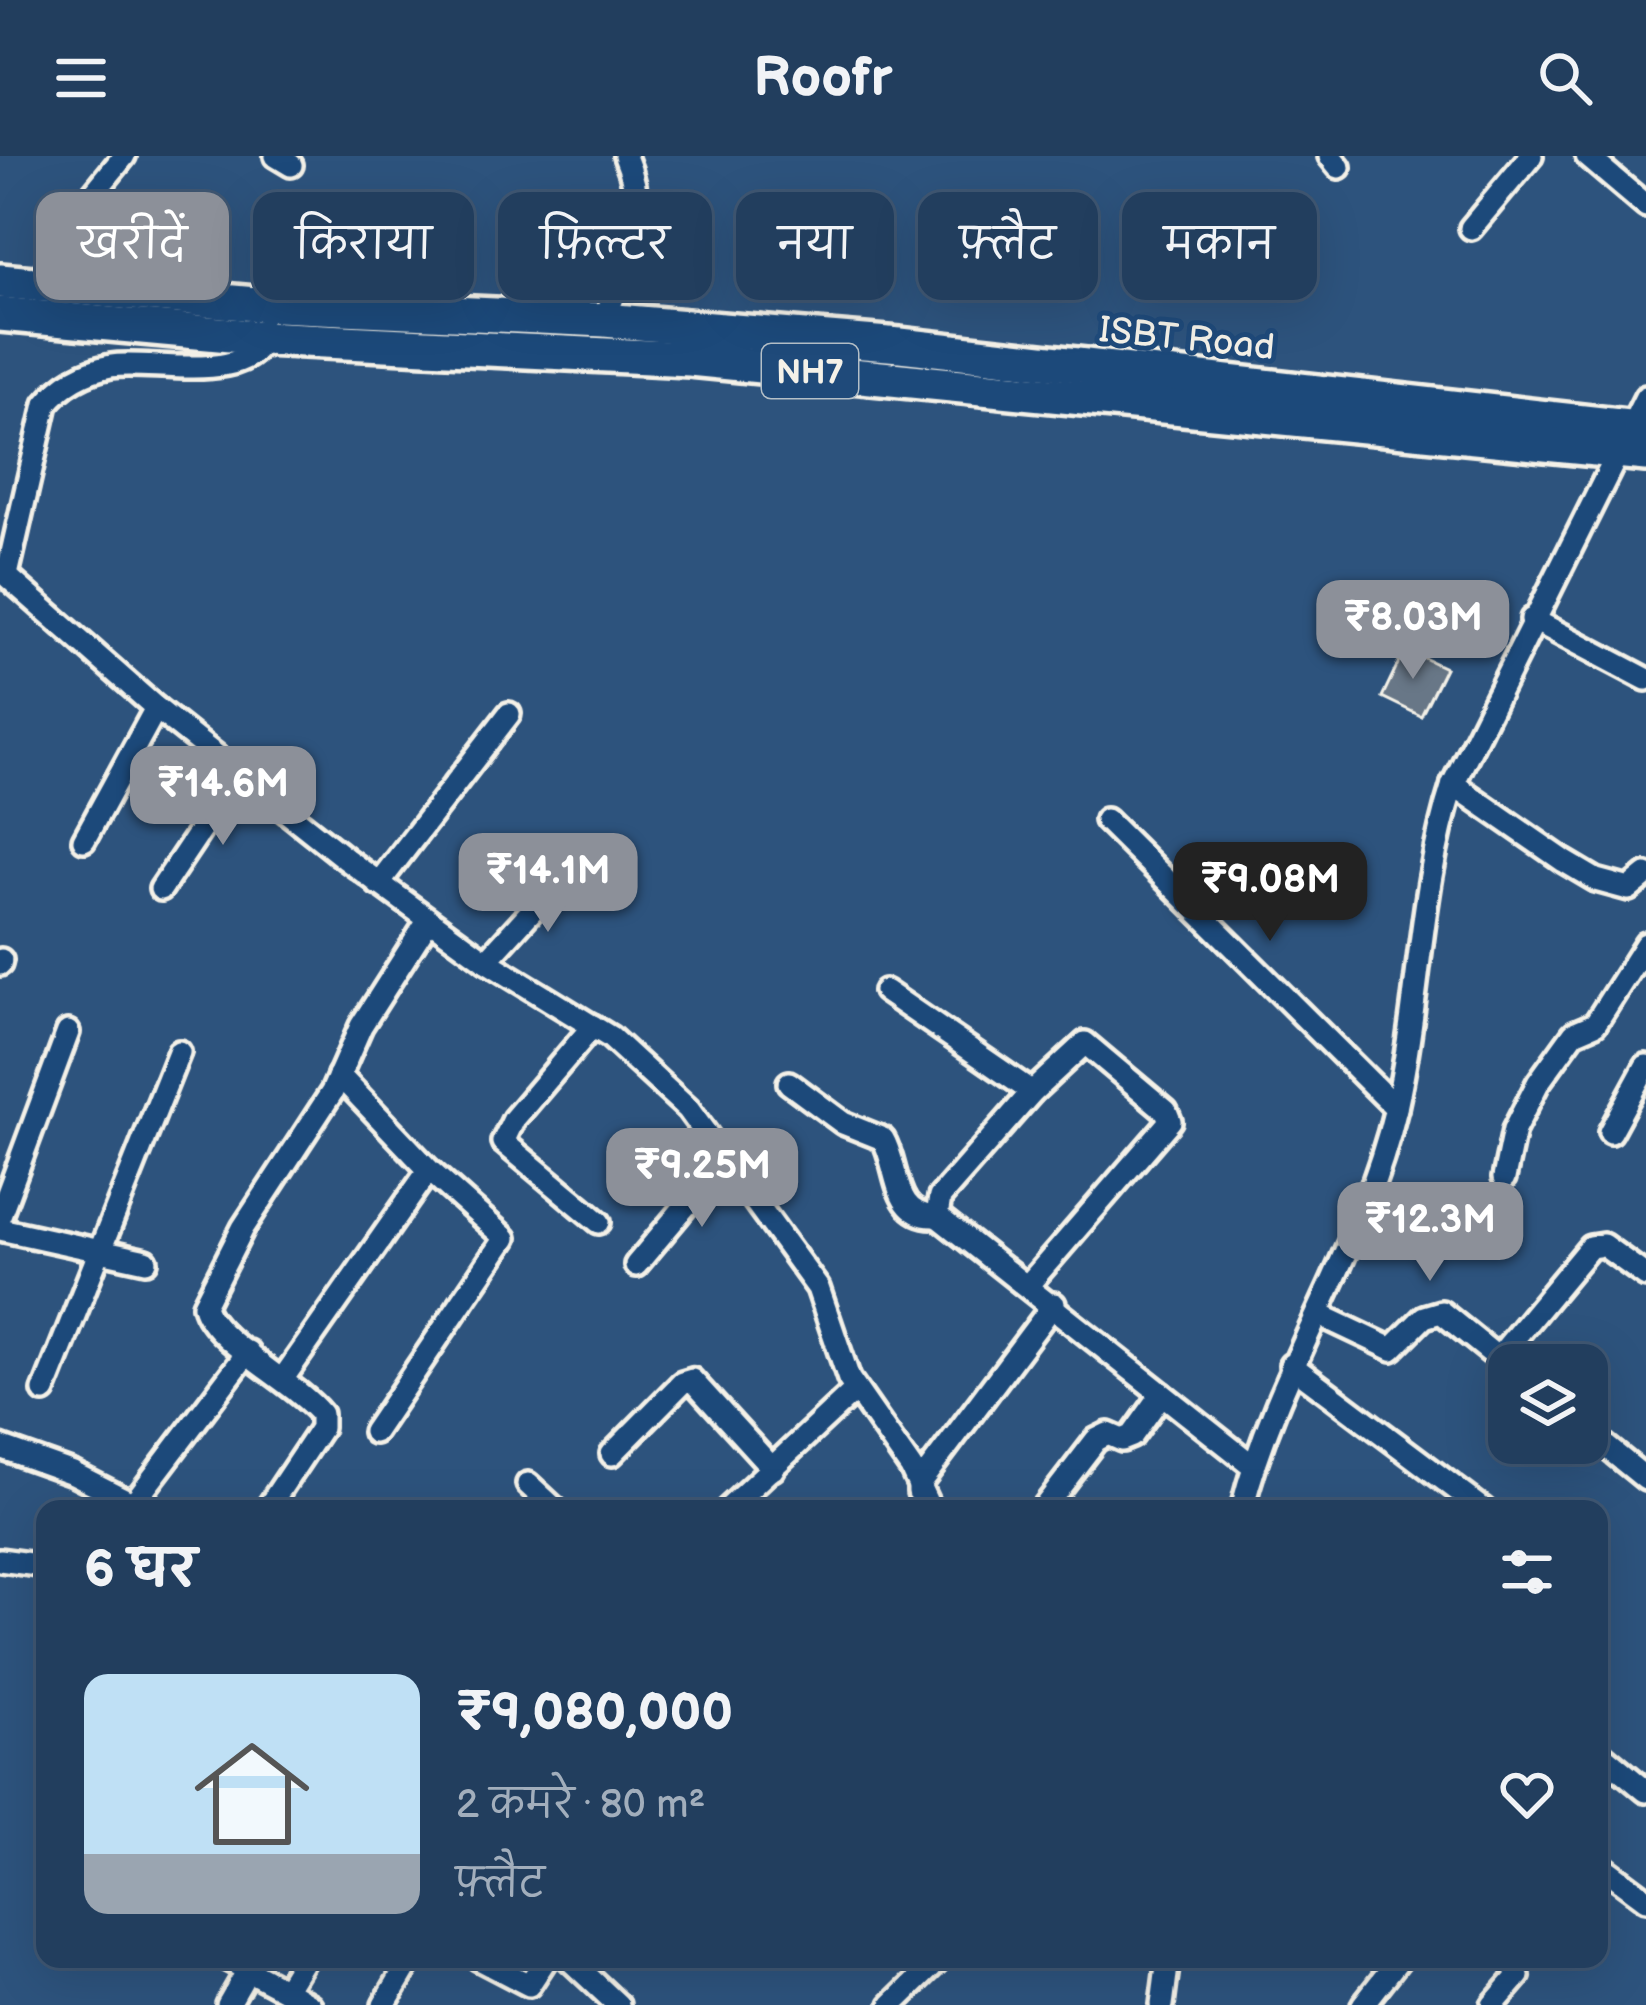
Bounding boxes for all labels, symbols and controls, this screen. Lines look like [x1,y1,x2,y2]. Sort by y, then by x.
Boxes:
icon: menu [48,45,114,111]
icon: search [1532,45,1598,111]
text: Roofr [753,46,893,111]
chip: खरीदें [36,192,229,300]
chip: किराया [253,192,474,300]
chip: फ़िल्टर [498,192,712,300]
chip: नया [736,192,894,300]
chip: फ़्लैट [918,192,1098,300]
chip: मकान [1122,192,1317,300]
street label: ISBT Road [1097,309,1277,370]
road number: NH7 [762,344,858,398]
pin: ₹8.03M [1315,580,1511,682]
text: ₹8.03M [1343,595,1483,642]
pin: ₹14.6M [125,746,321,848]
text: ₹14.6M [157,761,289,808]
pin: ₹14.1M [450,833,646,935]
pin: ₹9.08M [1172,842,1368,944]
text: ₹14.1M [486,848,610,895]
text: ₹9.08M [1200,857,1340,904]
pin: ₹9.25M [604,1128,800,1230]
text: ₹9.25M [633,1143,771,1190]
pin: ₹12.3M [1332,1182,1528,1284]
text: ₹12.3M [1364,1197,1496,1244]
map controls [1488,1344,1608,1464]
button: layers [1488,1344,1608,1464]
icon: filters [1494,1539,1560,1605]
text: 6 घर [84,1540,197,1601]
text: ₹9,080,000 [456,1683,733,1744]
icon: home [180,1722,324,1866]
icon: heart [1494,1761,1560,1827]
text: 2 कमरे · 80 m² [456,1782,705,1829]
text: फ़्लैट [456,1861,545,1908]

